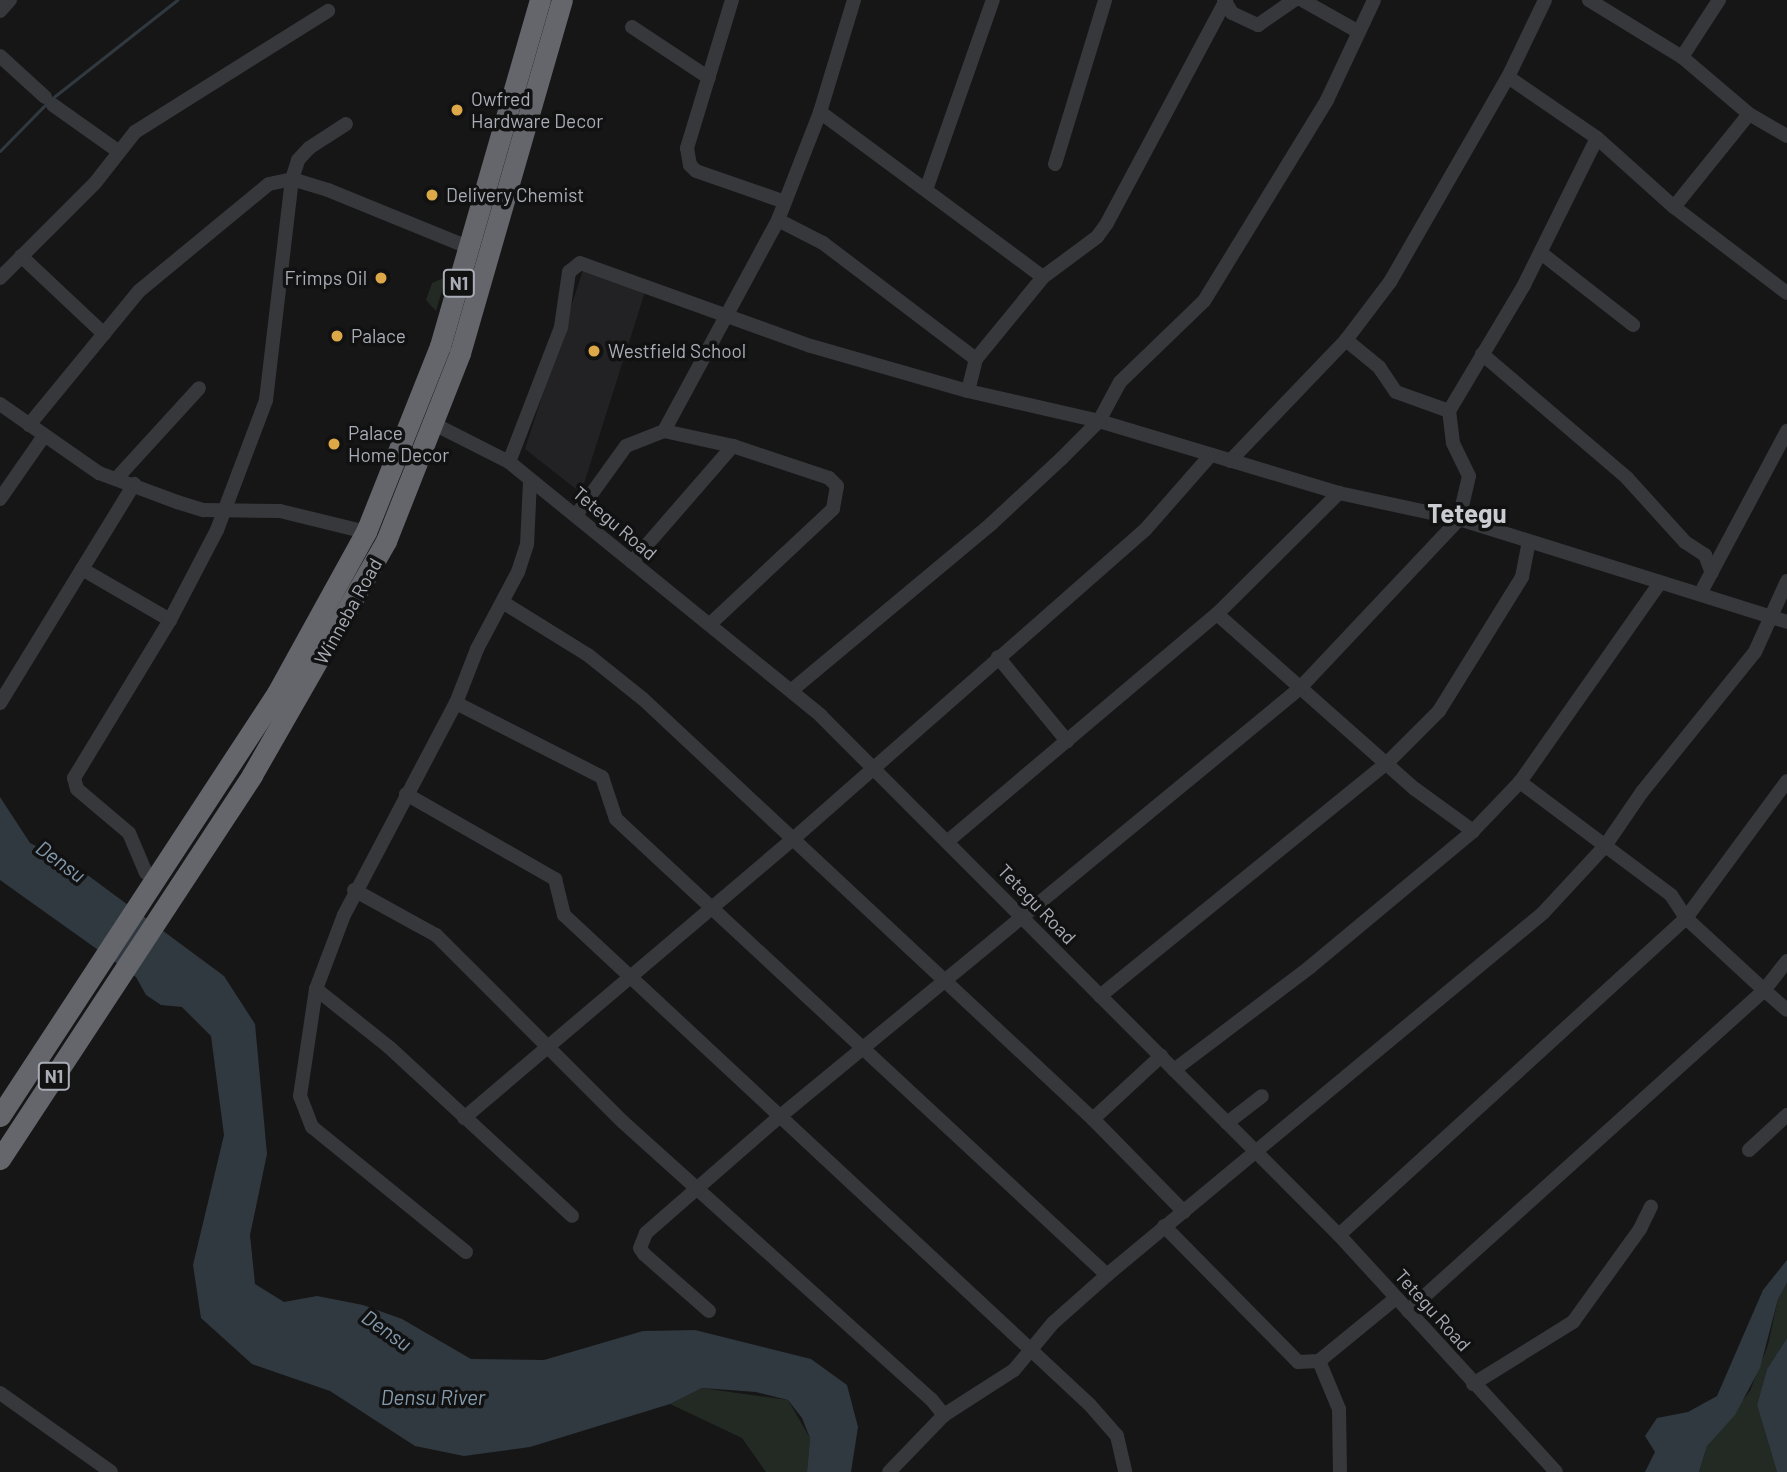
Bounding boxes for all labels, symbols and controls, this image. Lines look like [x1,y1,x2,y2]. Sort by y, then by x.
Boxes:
place label: Owfred Hardware Decor [471,88,603,132]
marker: Owfred Hardware Decor [449,102,465,118]
place label: Delivery Chemist [446,184,584,206]
marker: Delivery Chemist [424,187,440,203]
place label: Frimps Oil [285,267,367,289]
road number: N1 [442,268,476,298]
marker: Frimps Oil [373,270,389,286]
place label: Palace [351,325,406,347]
marker: Palace [329,328,345,344]
place label: Westfield School [608,340,746,362]
marker: Westfield School [586,343,602,359]
place label: Palace Home Decor [348,422,449,466]
marker: Palace Home Decor [326,436,342,452]
street label: Tetegu Road [568,481,662,565]
district label: Tetegu [1427,497,1507,529]
street label: Winneba Road [309,554,387,668]
water label: Densu [31,835,91,887]
street label: Tetegu Road [993,859,1081,949]
road number: N1 [36,1062,72,1091]
street label: Tetegu Road [1390,1264,1476,1356]
water label: Densu [357,1304,417,1356]
water label: Densu River [381,1384,485,1410]

